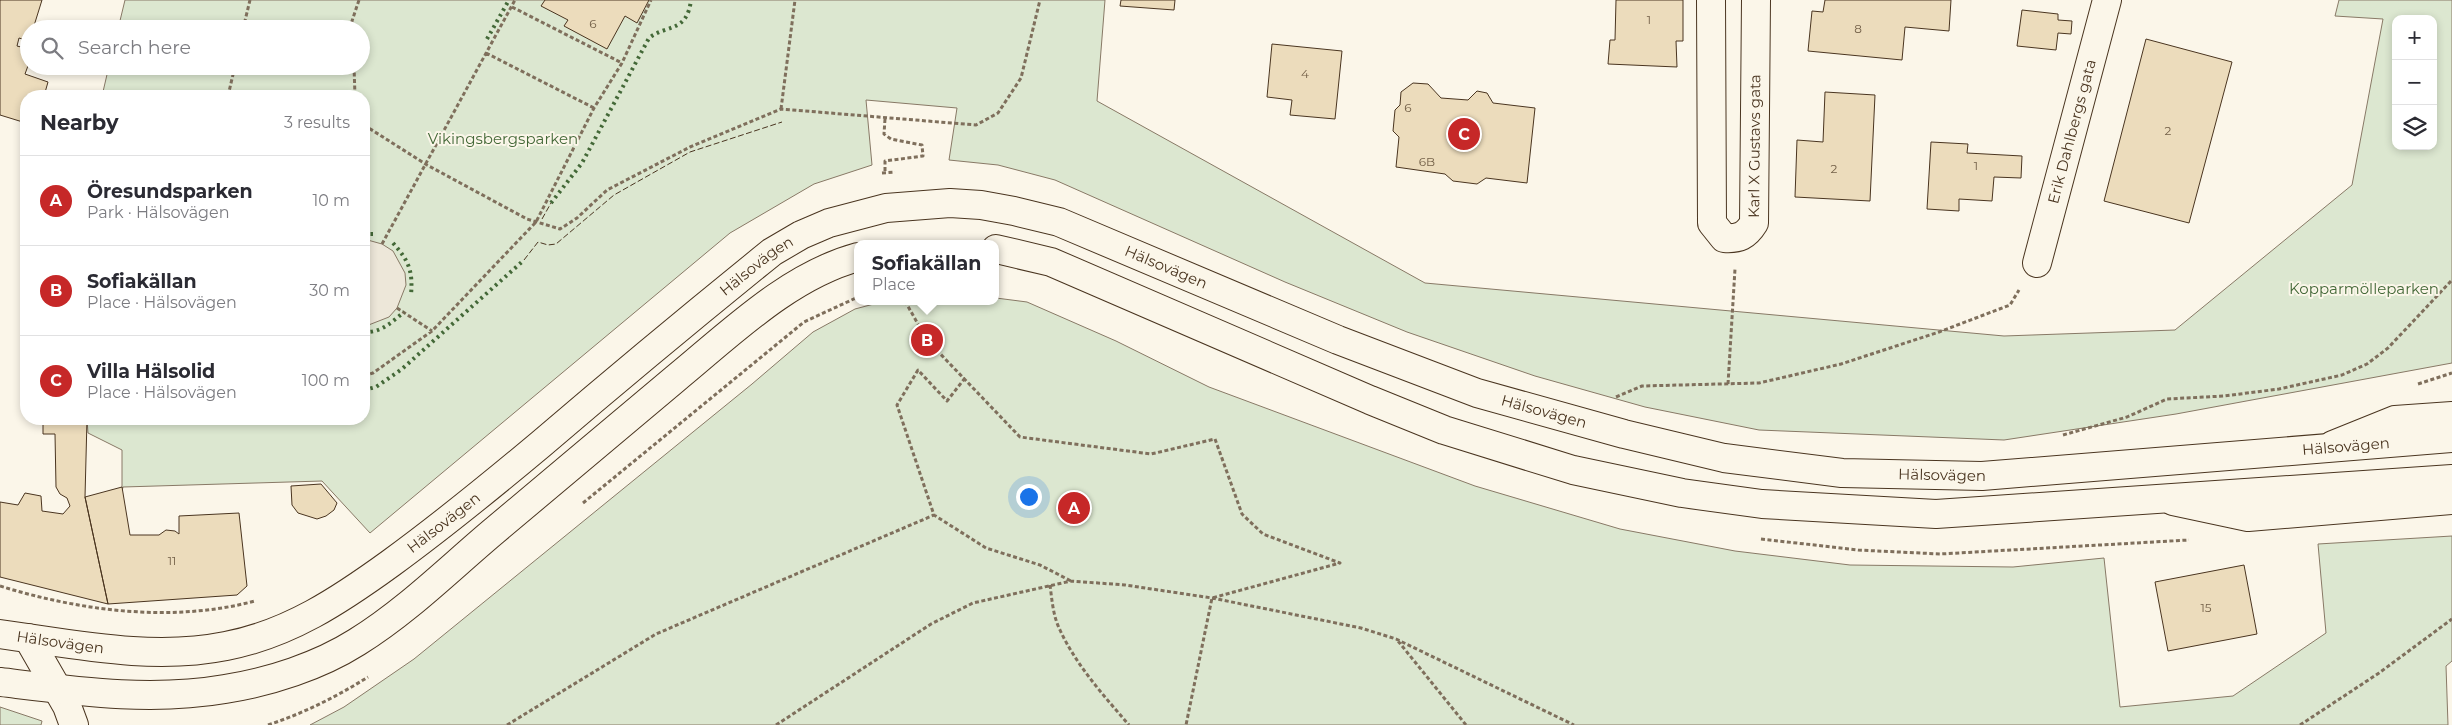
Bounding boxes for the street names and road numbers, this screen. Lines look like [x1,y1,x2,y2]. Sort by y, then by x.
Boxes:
street label: Erik Dahlbergs gata [2043,57,2100,206]
street label: Karl X Gustavs gata [1744,74,1764,218]
street label: Hälsovägen [716,232,797,300]
street label: Hälsovägen [1122,241,1210,293]
street label: Hälsovägen [1499,390,1589,432]
street label: Hälsovägen [2301,433,2390,459]
street label: Hälsovägen [1898,464,1986,485]
street label: Hälsovägen [403,488,484,557]
street label: Hälsovägen [15,626,105,657]

